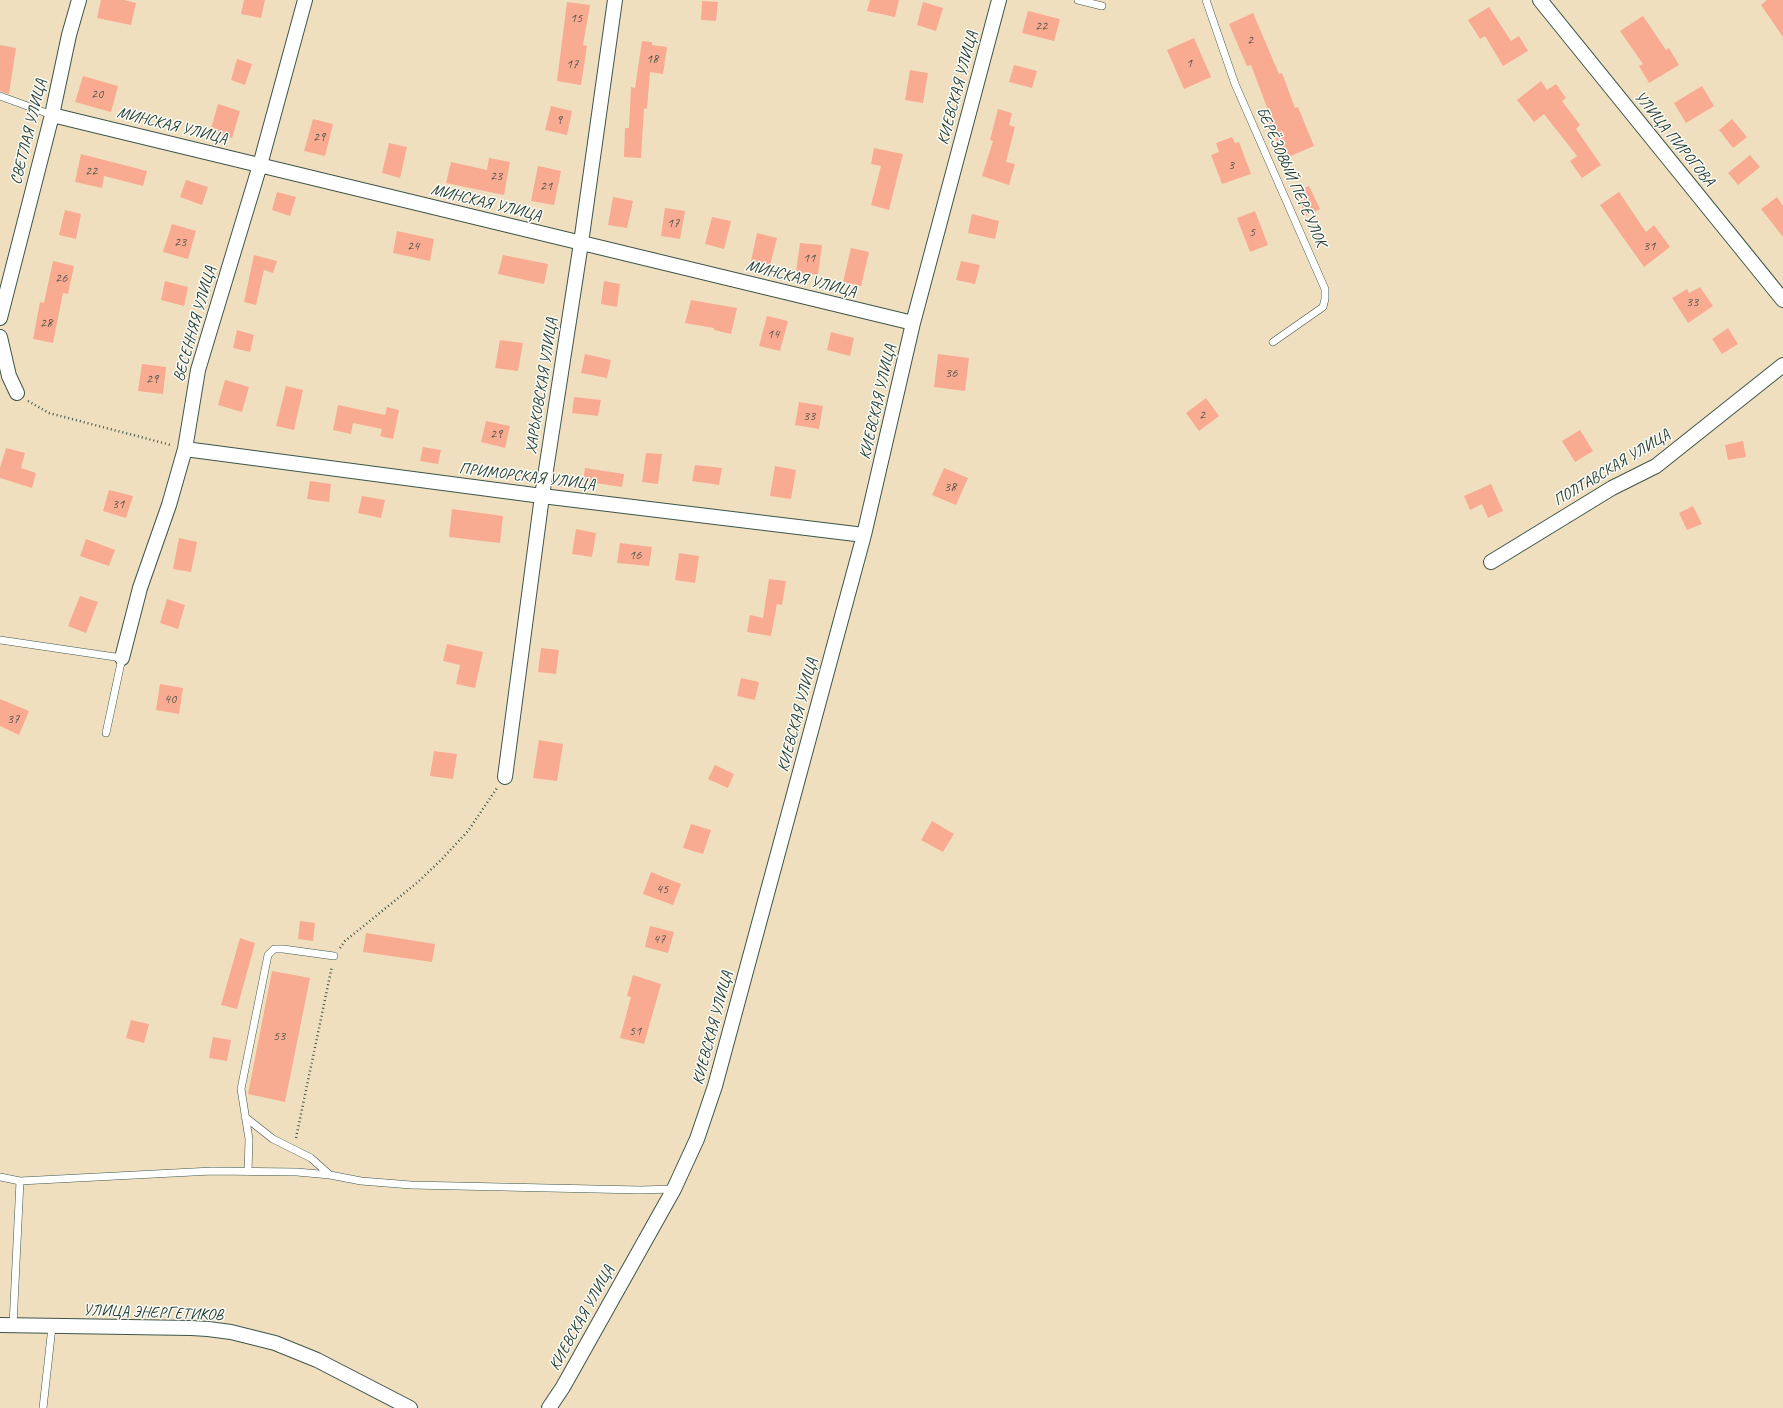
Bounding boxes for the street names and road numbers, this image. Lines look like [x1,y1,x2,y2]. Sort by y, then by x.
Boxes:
street label: КИЕВСКАЯ УЛИЦА [934,29,982,147]
street label: СВЕТЛАЯ УЛИЦА [7,77,51,187]
street label: УЛИЦА ПИРОГОВА [1630,88,1718,190]
street label: МИНСКАЯ УЛИЦА [115,103,229,149]
street label: БЕРЁЗОВЫЙ ПЕРЕУЛОК [1251,104,1331,250]
street label: МИНСКАЯ УЛИЦА [429,180,543,226]
street label: МИНСКАЯ УЛИЦА [744,256,858,302]
street label: ВЕСЕННЯЯ УЛИЦА [169,264,221,384]
street label: ХАРЬКОВСКАЯ УЛИЦА [522,317,562,455]
street label: КИЕВСКАЯ УЛИЦА [855,343,901,461]
street label: ПОЛТАВСКАЯ УЛИЦА [1550,426,1674,510]
street label: ПРИМОРСКАЯ УЛИЦА [458,459,596,495]
street label: КИЕВСКАЯ УЛИЦА [774,656,822,774]
street label: КИЕВСКАЯ УЛИЦА [689,969,737,1087]
street label: КИЕВСКАЯ УЛИЦА [545,1262,619,1374]
street label: УЛИЦА ЭНЕРГЕТИКОВ [83,1301,223,1325]

